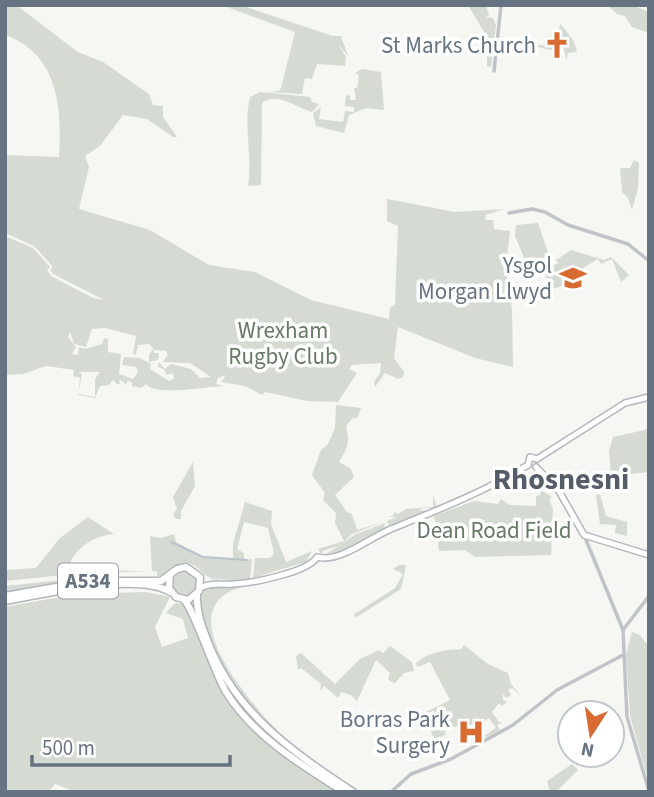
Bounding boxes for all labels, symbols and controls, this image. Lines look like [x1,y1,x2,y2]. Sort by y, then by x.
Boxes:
place label: St Marks Church [381,29,536,62]
church icon: St Marks Church [542,30,572,60]
place label: Ysgol Morgan Llwyd [418,249,552,308]
school or university icon: Ysgol Morgan Llwyd [558,263,588,293]
park label: Wrexham Rugby Club [228,314,338,373]
district label: Rhosnesni [493,458,629,501]
park label: Dean Road Field [416,514,572,547]
road number: A534 [58,564,118,598]
north arrow [556,699,626,769]
place label: Borras Park Surgery [340,703,451,762]
hospital icon: Borras Park Surgery [456,717,486,747]
scale bar [32,724,229,768]
text: 500 m [42,733,95,763]
text: N [579,735,597,764]

